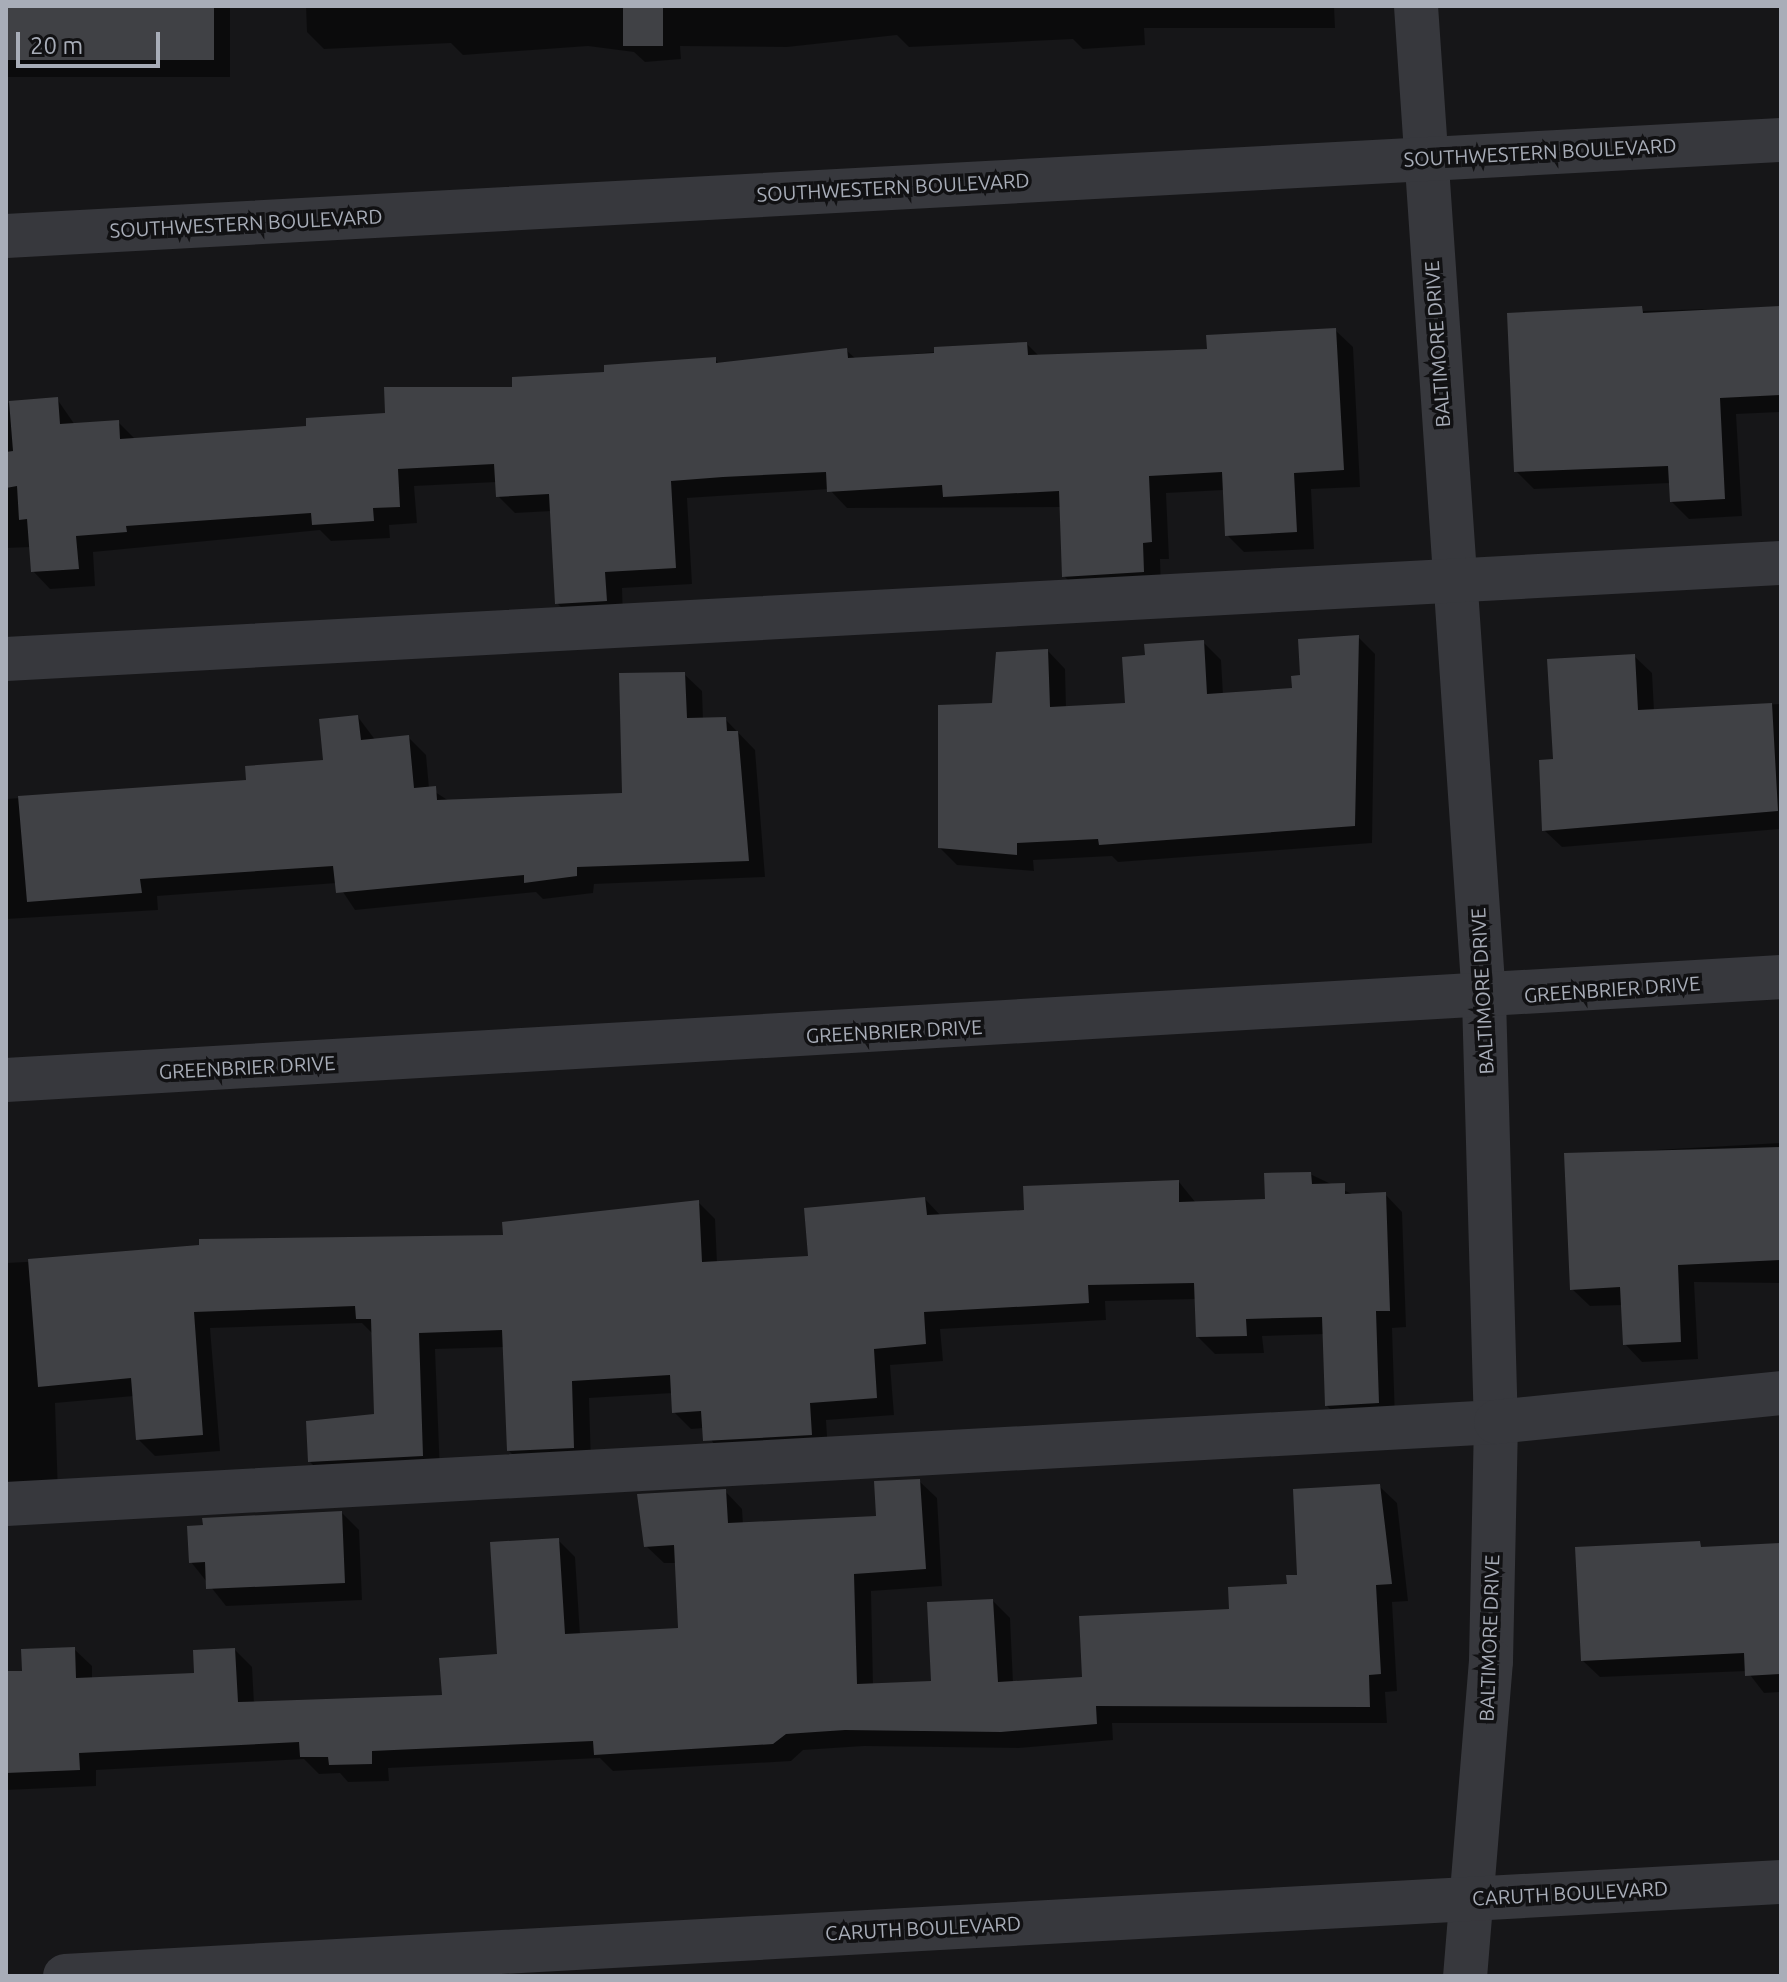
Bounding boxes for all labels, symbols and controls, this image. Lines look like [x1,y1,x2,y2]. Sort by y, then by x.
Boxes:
scale bar [20,16,164,66]
text: 20 m [30,32,83,59]
street label: SOUTHWESTERN BOULEVARD [1403,133,1677,171]
street label: SOUTHWESTERN BOULEVARD [756,168,1030,206]
street label: SOUTHWESTERN BOULEVARD [109,204,383,242]
street label: BALTIMORE DRIVE [1419,260,1455,428]
street label: BALTIMORE DRIVE [1466,907,1498,1075]
street label: GREENBRIER DRIVE [1523,971,1701,1007]
street label: GREENBRIER DRIVE [805,1014,983,1048]
street label: GREENBRIER DRIVE [158,1050,336,1084]
street label: BALTIMORE DRIVE [1474,1554,1504,1722]
street label: CARUTH BOULEVARD [1471,1876,1669,1910]
street label: CARUTH BOULEVARD [824,1911,1022,1945]

